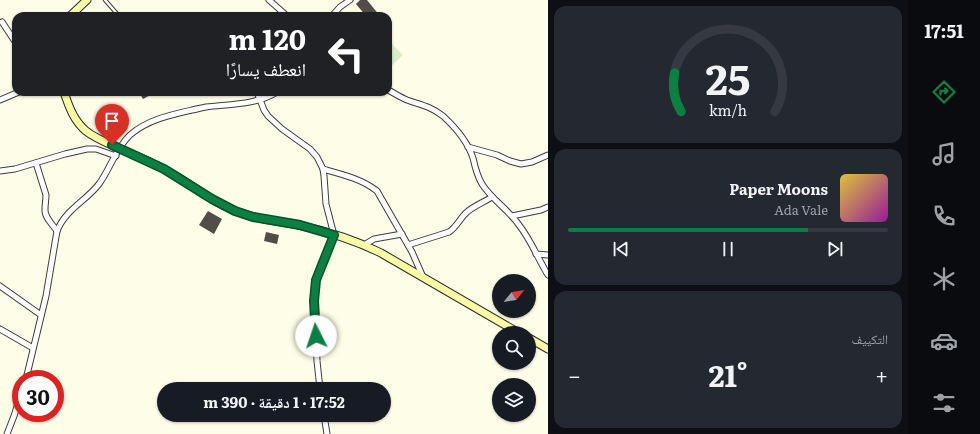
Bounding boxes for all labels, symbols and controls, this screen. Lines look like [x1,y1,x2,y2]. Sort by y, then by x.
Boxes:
text: 120 m [229,17,306,59]
text: 17:51 [924,17,964,44]
icon: left [320,28,372,80]
text: 25 [706,46,750,108]
text: انعطف يسارًا [226,55,306,82]
icon: directions [930,78,958,106]
text: km/h [709,99,748,120]
pin [95,104,129,145]
icon: arrive [101,110,123,132]
icon: music [930,140,958,168]
text: Paper Moons [729,177,828,200]
text: Ada Vale [774,200,828,219]
icon: phone [930,202,958,230]
icon: previous [610,238,632,260]
icon: pause [717,238,739,260]
icon: next [824,238,846,260]
icon: climate [930,265,958,293]
north arrow [492,274,536,318]
map controls [492,274,536,422]
position arrow [295,315,337,357]
button: search [492,326,536,370]
icon: car [930,327,958,355]
text: التكييف [852,329,888,348]
text: 21° [708,352,748,396]
text: − [568,358,581,391]
text: + [875,358,888,391]
speed limit sign: 30 [12,370,64,422]
button: layers [492,378,536,422]
icon: filters [930,389,958,417]
text: 17:52 · 1 دقيقة · 390 m [203,390,345,413]

